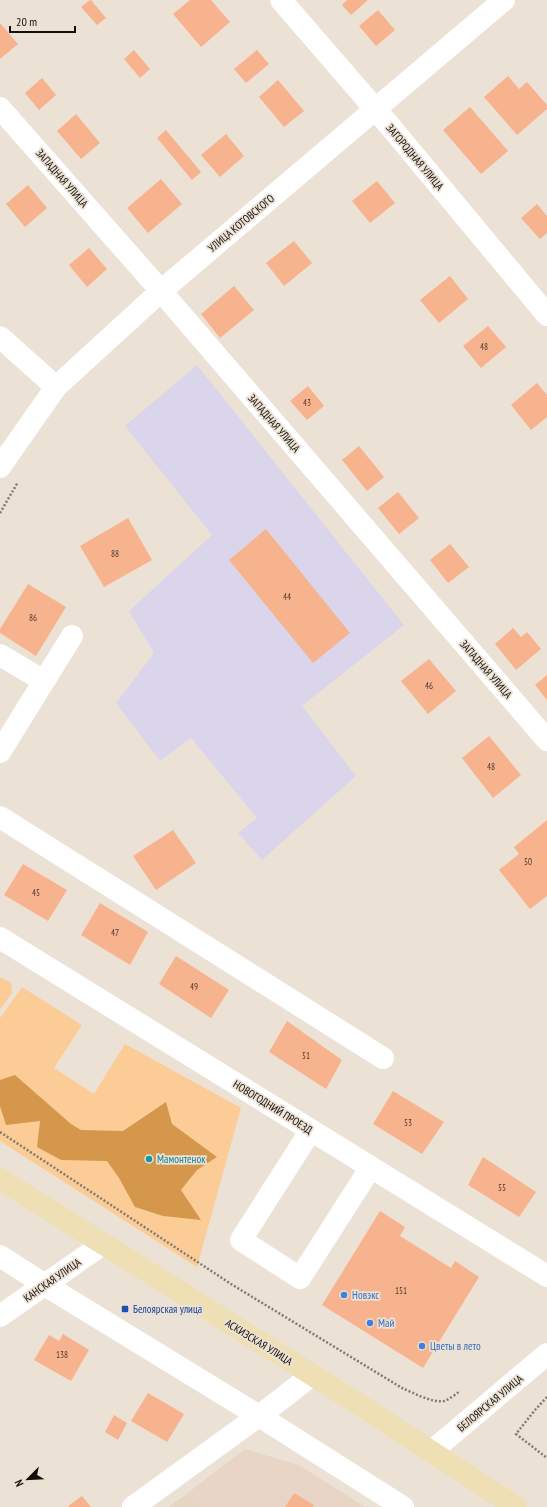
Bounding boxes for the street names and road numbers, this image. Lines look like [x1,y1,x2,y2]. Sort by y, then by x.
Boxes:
street label: ЗАГОРОДНАЯ УЛИЦА [383,121,447,194]
street label: ЗАПАДНАЯ УЛИЦА [33,146,92,211]
street label: УЛИЦА КОТОВСКОГО [205,191,277,255]
street label: ЗАПАДНАЯ УЛИЦА [245,391,304,456]
street label: ЗАПАДНАЯ УЛИЦА [457,637,516,702]
street label: НОВОГОДНИЙ ПРОЕЗД [231,1077,315,1137]
street label: КАНСКАЯ УЛИЦА [21,1255,84,1305]
street label: АСКИЗСКАЯ УЛИЦА [223,1316,296,1369]
street label: БЕЛОЯРСКАЯ УЛИЦА [454,1371,526,1435]

